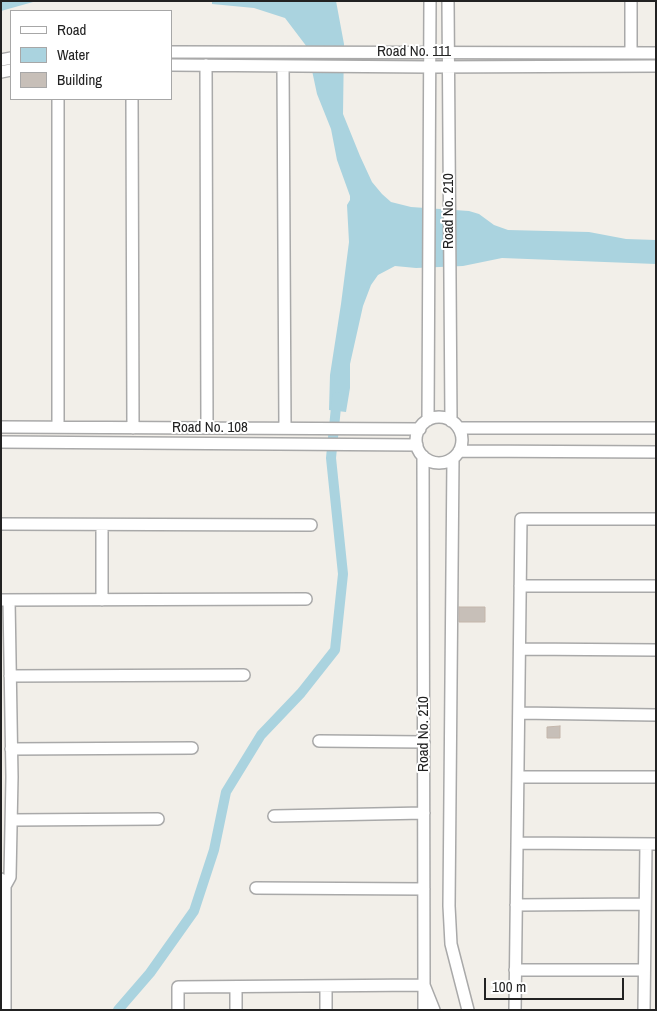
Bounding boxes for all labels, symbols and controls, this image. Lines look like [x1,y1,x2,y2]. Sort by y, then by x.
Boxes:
legend [10,10,172,100]
text: Road [57,19,86,40]
street label: Road No. 111 [377,43,451,61]
text: Water [57,44,89,65]
text: Building [57,69,102,90]
street label: Road No. 210 [440,173,458,249]
street label: Road No. 108 [172,419,248,437]
street label: Road No. 210 [415,696,433,772]
scale bar [487,968,627,1000]
text: 100 m [492,976,526,997]

